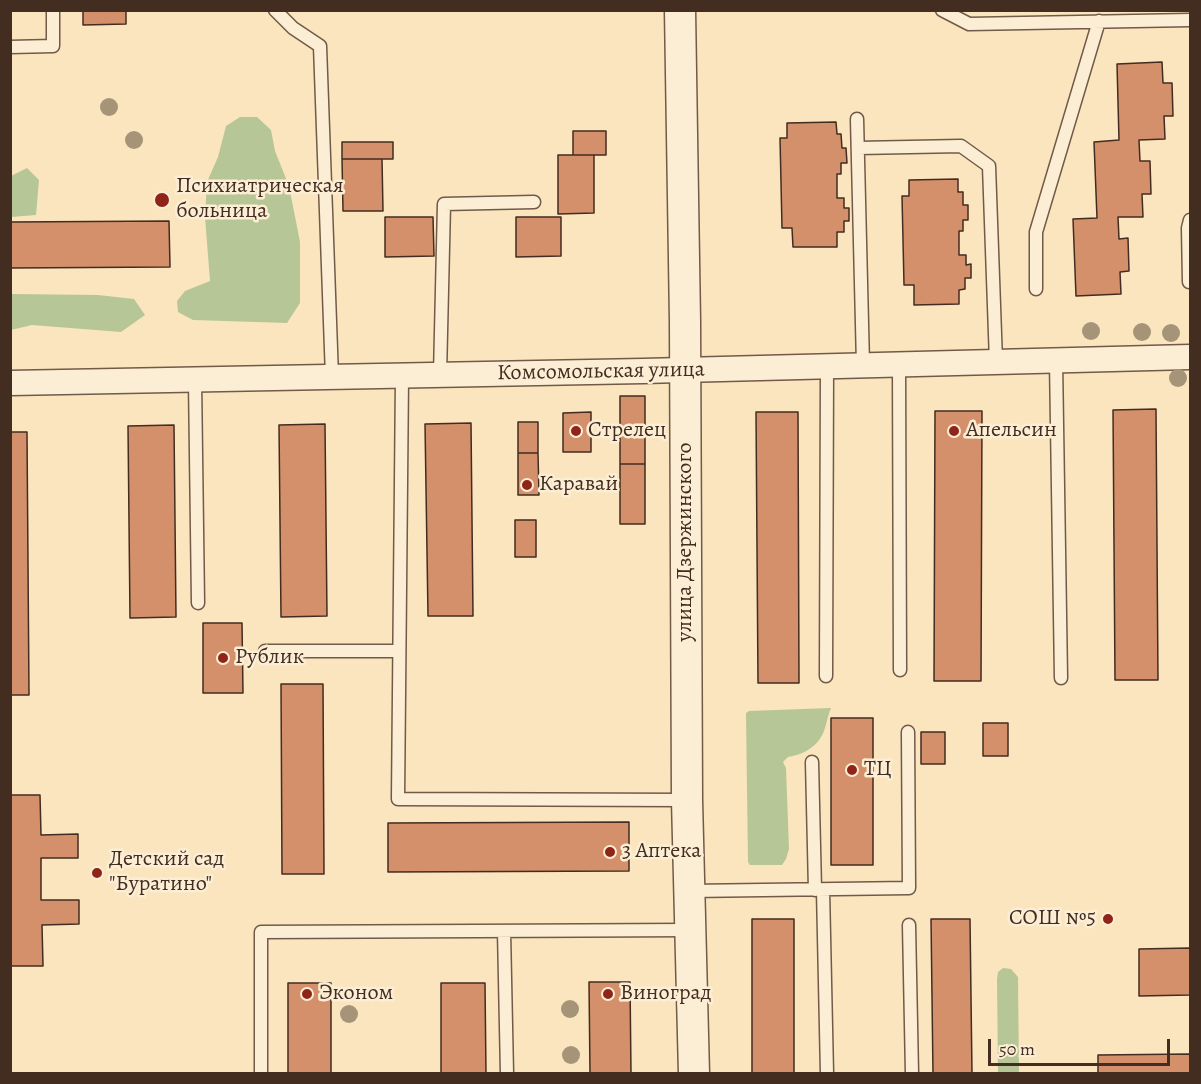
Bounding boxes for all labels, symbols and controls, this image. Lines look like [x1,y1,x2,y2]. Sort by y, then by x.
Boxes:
place label: Психиатрическая больница [176,174,344,226]
marker: Психиатрическая больница [153,191,171,209]
street label: Комсомольская улица [497,357,705,387]
place label: Стрелец [588,418,666,444]
place label: Апельсин [966,418,1057,444]
marker: Стрелец [569,424,583,438]
marker: Апельсин [947,424,961,438]
street label: улица Дзержинского [673,442,699,642]
place label: Каравай [539,472,618,498]
marker: Каравай [520,478,534,492]
place label: Рублик [235,645,304,671]
marker: Рублик [216,651,230,665]
place label: ТЦ [864,757,892,783]
marker: ТЦ [845,763,859,777]
place label: 3 Аптека [622,839,701,865]
marker: 3 Аптека [603,845,617,859]
place label: Детский сад "Буратино" [109,847,224,898]
marker: Детский сад "Буратино" [90,866,104,880]
place label: СОШ №5 [1009,906,1096,932]
marker: СОШ №5 [1101,912,1115,926]
place label: Эконом [319,981,393,1007]
place label: Виноград [620,981,711,1007]
marker: Эконом [300,987,314,1001]
marker: Виноград [601,987,615,1001]
scale bar [991,1027,1172,1065]
text: 50 m [999,1037,1035,1061]

